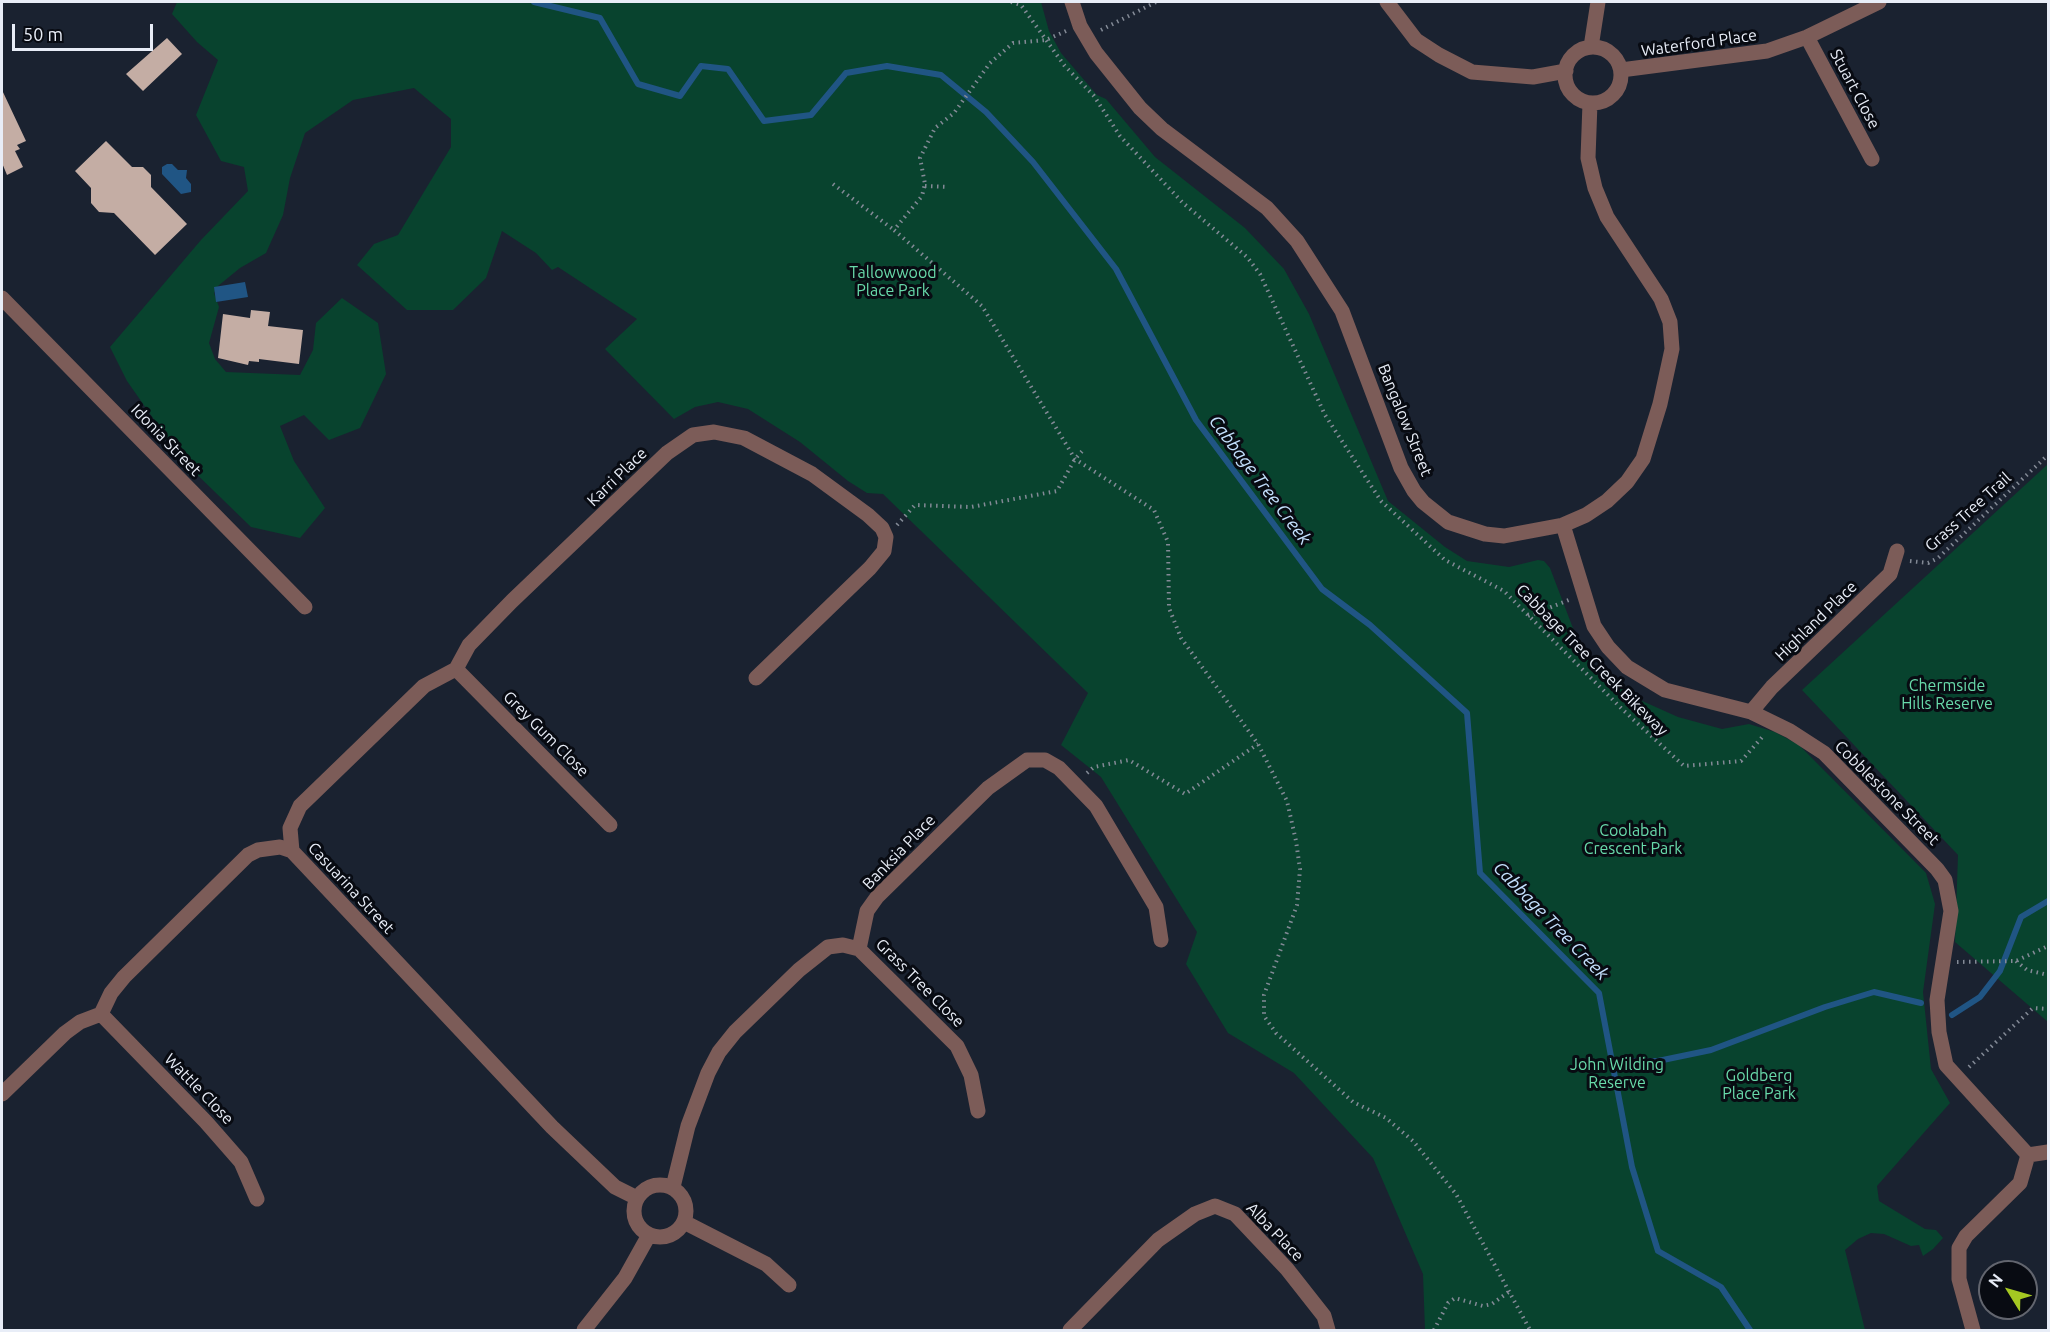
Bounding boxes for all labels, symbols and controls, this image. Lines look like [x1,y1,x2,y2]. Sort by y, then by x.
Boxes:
scale bar [15,12,156,50]
text: 50 m [23,24,63,44]
street label: Waterford Place [1640,25,1758,61]
street label: Stuart Close [1826,46,1884,132]
park label: Tallowwood Place Park [849,263,937,301]
street label: Bangalow Street [1374,361,1436,479]
street label: Idonia Street [127,400,205,480]
water label: Cabbage Tree Creek [1204,411,1316,549]
street label: Karri Place [583,444,651,510]
street label: Grass Tree Trail [1921,468,2015,556]
street label: Highland Place [1771,577,1861,665]
street label: Cabbage Tree Creek Bikeway [1512,580,1672,740]
park label: Chermside Hills Reserve [1901,676,1993,714]
street label: Grey Gum Close [499,687,593,781]
street label: Cobblestone Street [1831,737,1943,849]
street label: Banksia Place [859,811,939,893]
park label: Coolabah Crescent Park [1584,821,1682,859]
street label: Casuarina Street [304,838,398,938]
water label: Cabbage Tree Creek [1489,857,1613,985]
street label: Grass Tree Close [872,935,968,1031]
street label: Wattle Close [160,1050,238,1128]
park label: John Wilding Reserve [1570,1055,1664,1093]
park label: Goldberg Place Park [1722,1066,1796,1104]
street label: Alba Place [1242,1199,1308,1265]
north arrow [1978,1260,2038,1320]
text: N [1984,1270,2006,1291]

